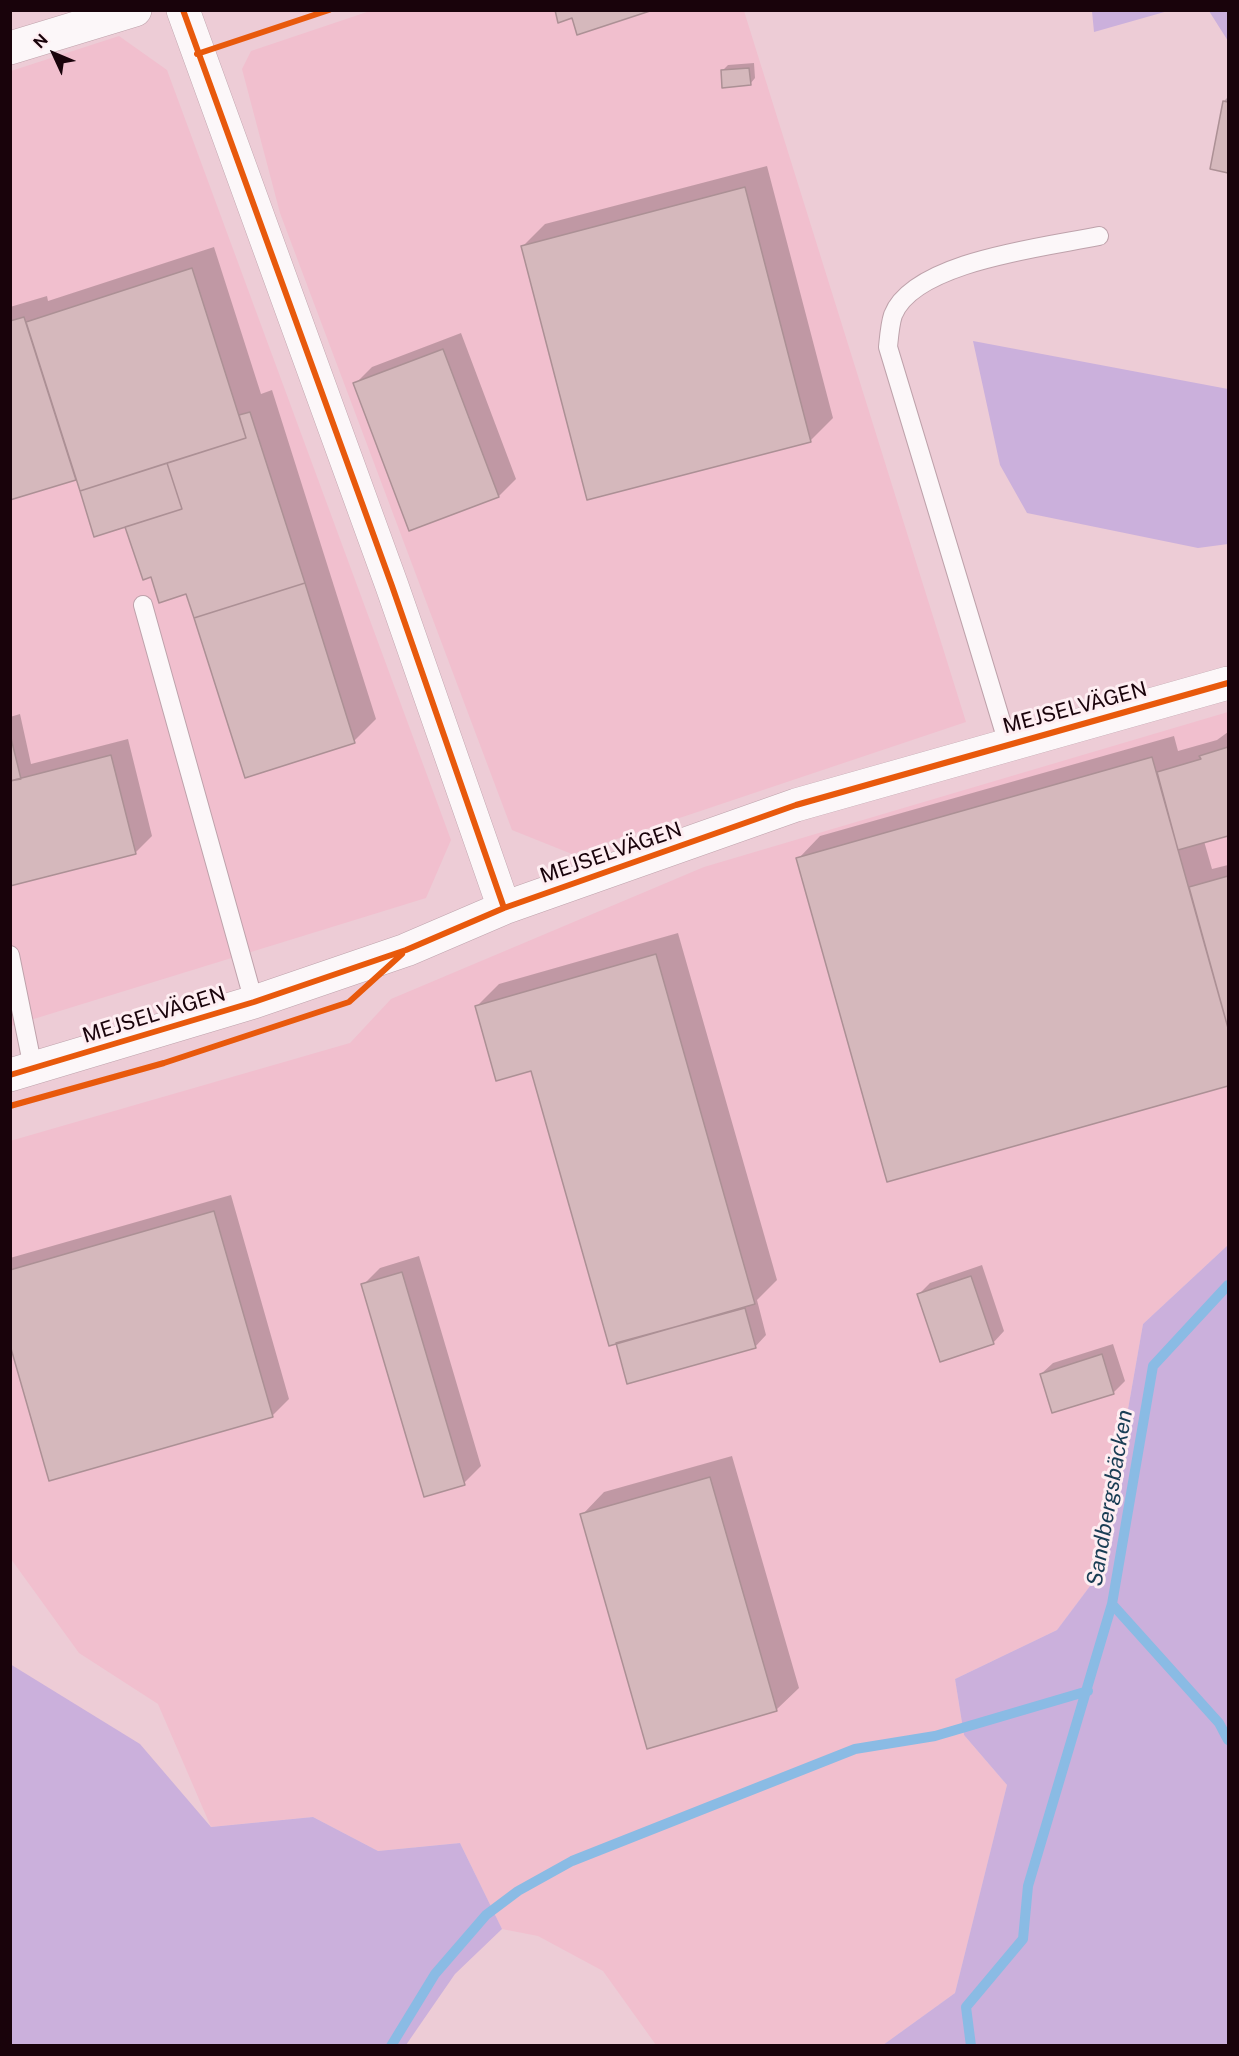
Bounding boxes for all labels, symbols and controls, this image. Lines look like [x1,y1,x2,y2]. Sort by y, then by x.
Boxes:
north arrow [24,24,84,84]
text: N [30,30,52,52]
street label: MEJSELVÄGEN [1000,677,1150,739]
street label: MEJSELVÄGEN [537,817,685,889]
street label: MEJSELVÄGEN [79,981,229,1049]
water label: Sandbergsbäcken [1081,1408,1139,1588]

